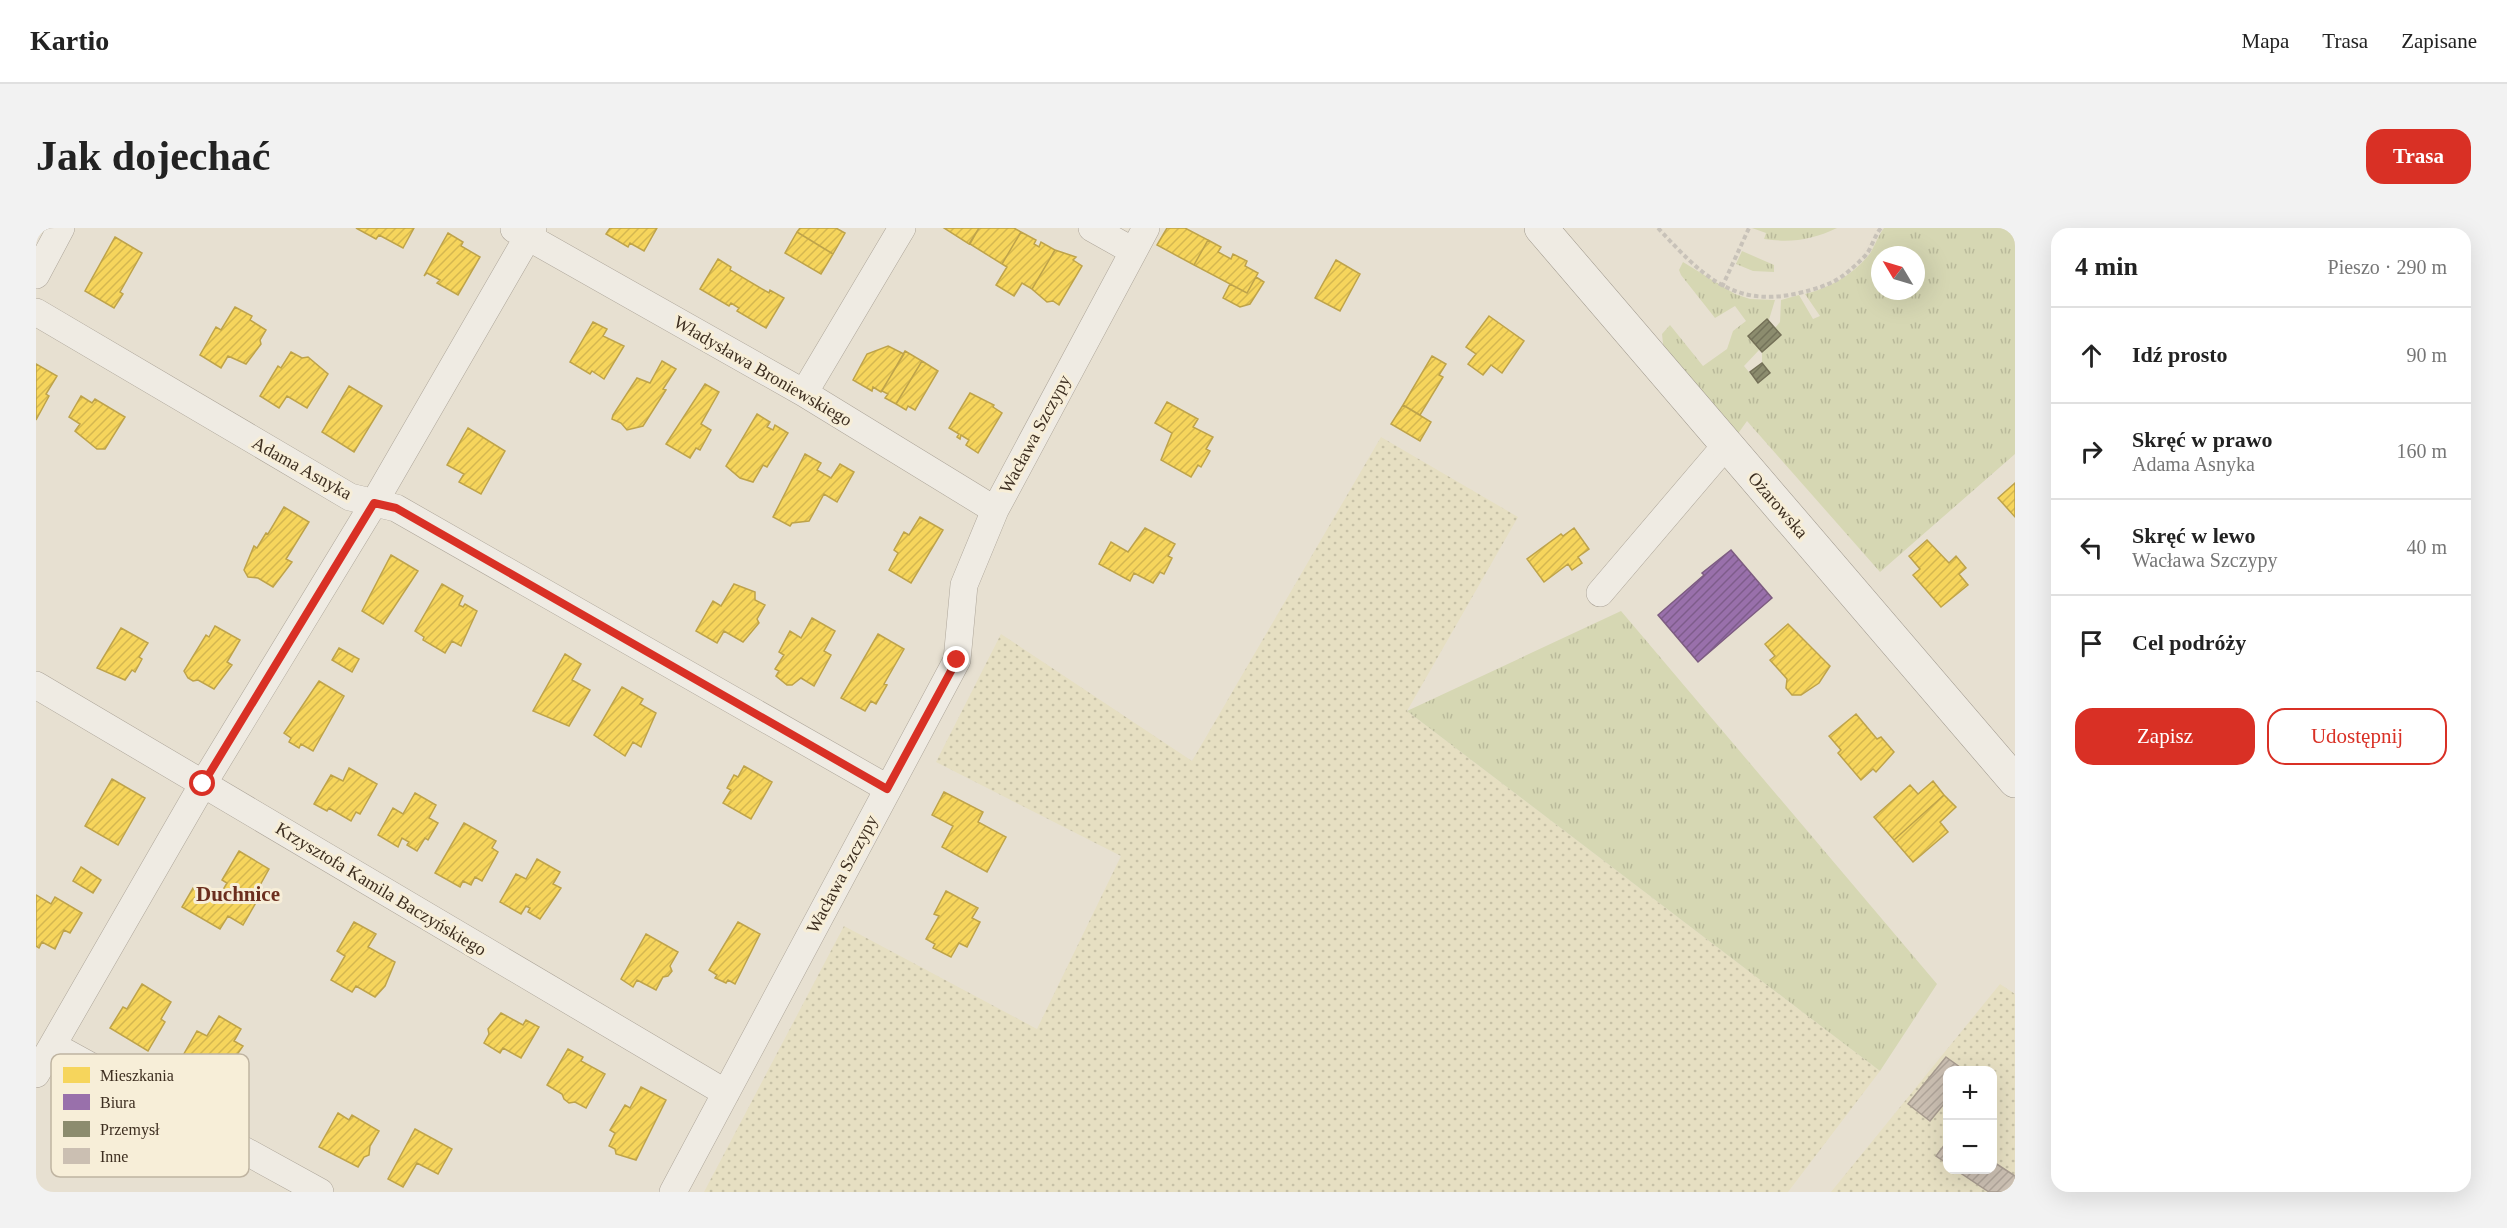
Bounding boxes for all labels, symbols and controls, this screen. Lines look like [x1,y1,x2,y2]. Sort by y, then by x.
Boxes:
text: Kartio [30,25,109,56]
text: Mapa [2241,29,2289,53]
text: Trasa [2322,29,2368,53]
text: Zapisane [2401,29,2477,53]
button: Trasa [2366,129,2471,184]
text: Jak dojechać [36,133,271,179]
north arrow [1871,246,1925,300]
text: 4 min [2075,252,2138,281]
text: Pieszo · 290 m [2328,256,2447,278]
street label: Władysława Broniewskiego [670,312,856,430]
icon: ahead [2075,339,2108,372]
text: Idź prosto [2132,342,2228,367]
text: 90 m [2406,344,2447,366]
street label: Wacława Szczypy [995,371,1075,497]
text: Skręć w prawo [2132,427,2273,452]
street label: Adama Asnyka [249,432,355,504]
icon: right [2075,435,2108,468]
text: 160 m [2396,440,2447,462]
text: Adama Asnyka [2132,453,2255,475]
street label: Ożarowska [1744,468,1812,542]
text: Skręć w lewo [2132,523,2255,548]
icon: left [2075,531,2108,564]
text: 40 m [2406,536,2447,558]
text: Wacława Szczypy [2132,549,2278,571]
icon: arrive [2075,627,2108,660]
text: Cel podróży [2132,630,2246,655]
route end [943,646,969,672]
button: Zapisz [2075,708,2255,765]
button: Udostępnij [2267,708,2447,765]
route start [189,770,215,796]
street label: Wacława Szczypy [802,811,882,937]
street label: Krzysztofa Kamila Baczyńskiego [272,818,490,960]
district label: Duchnice [196,882,280,906]
legend [51,1054,249,1177]
map controls [1943,1066,1997,1174]
button: + [1943,1066,1997,1120]
text: Mieszkania [100,1067,174,1084]
text: Biura [100,1094,136,1111]
button: − [1943,1120,1997,1174]
text: Przemysł [100,1121,160,1139]
text: Inne [100,1148,128,1165]

